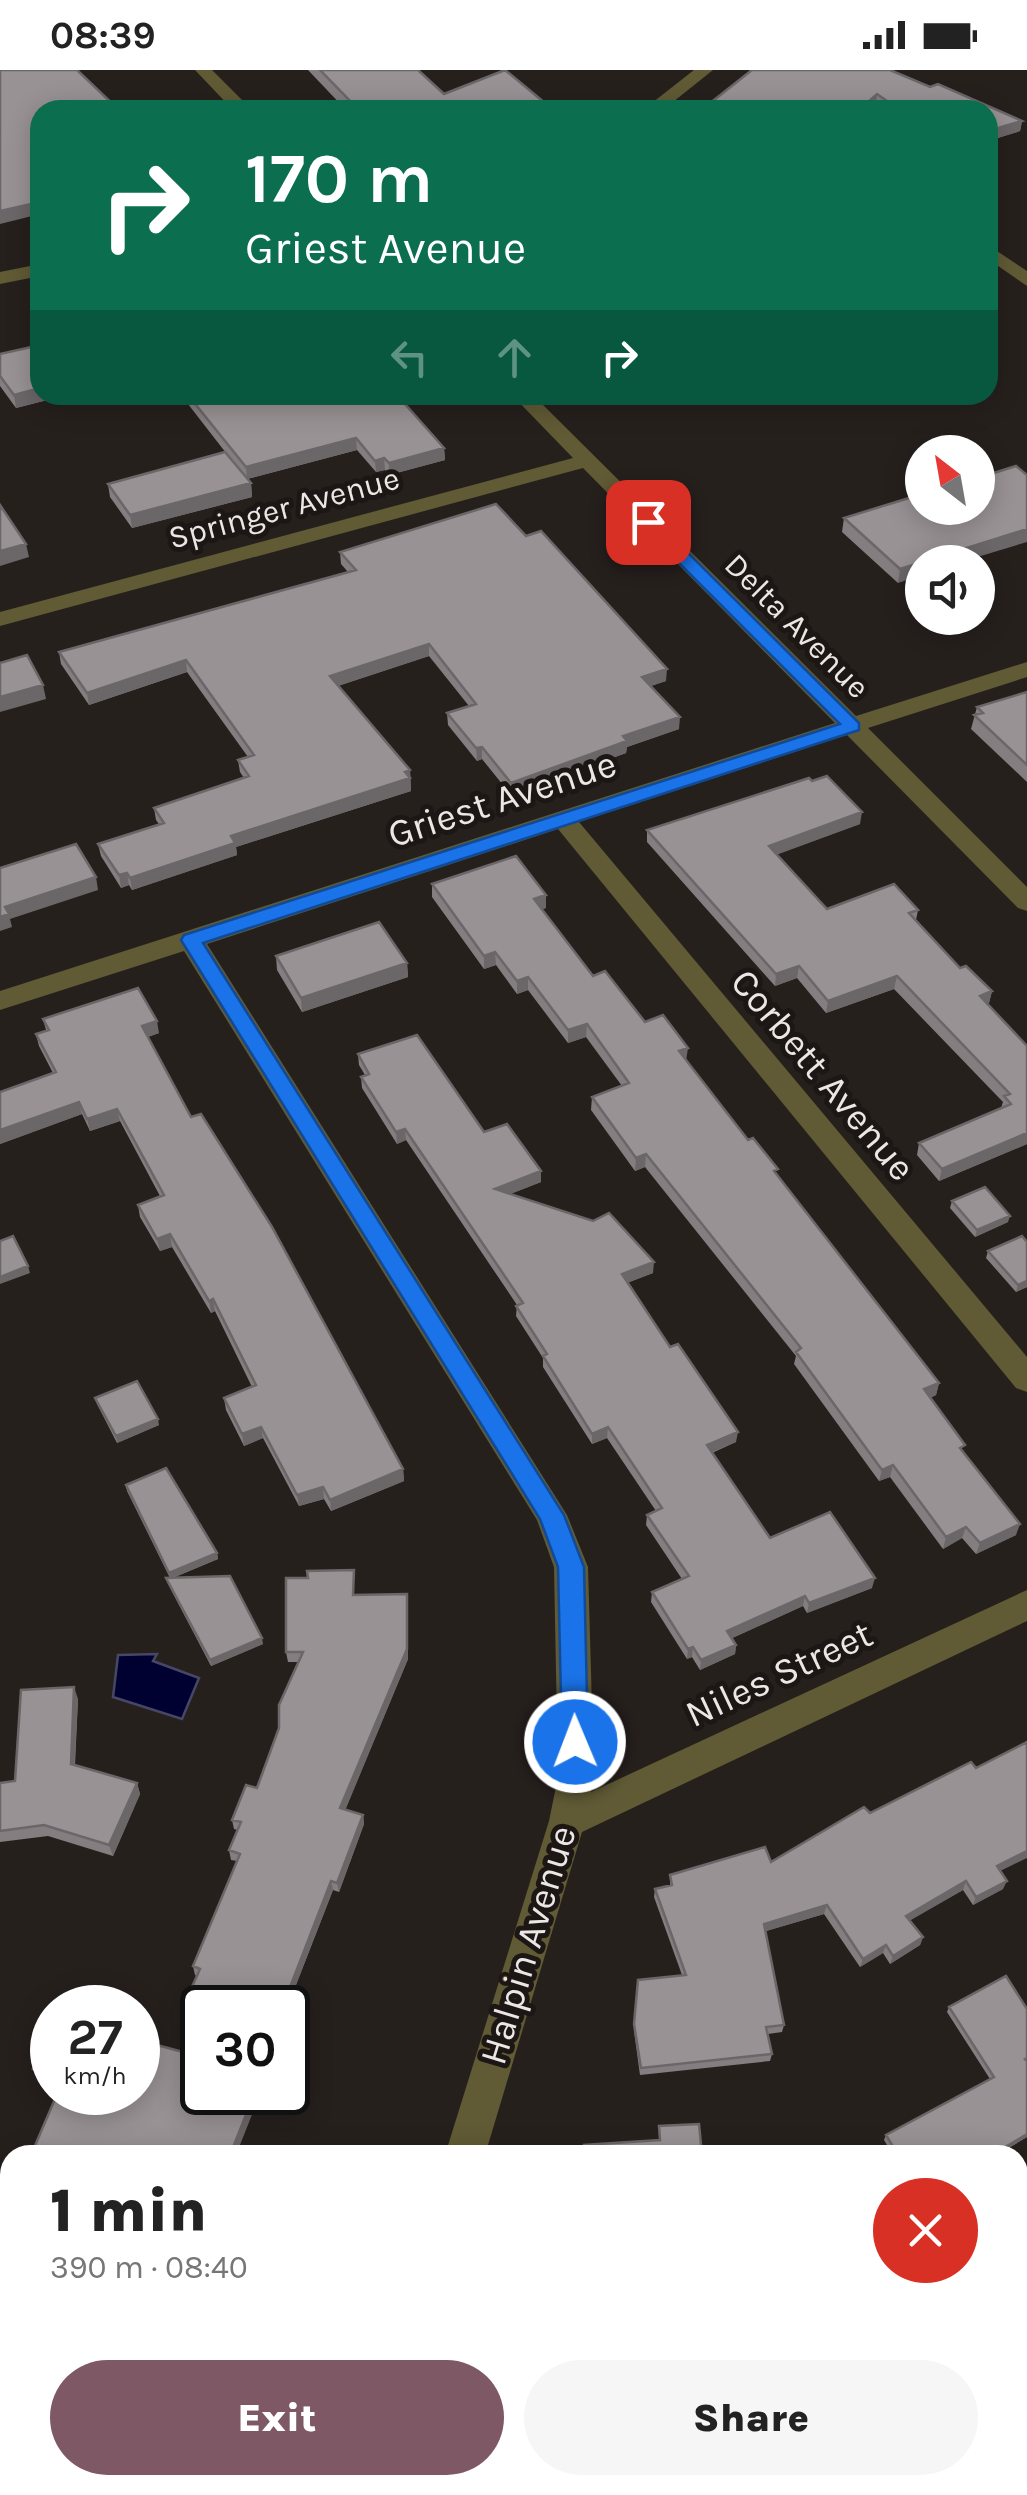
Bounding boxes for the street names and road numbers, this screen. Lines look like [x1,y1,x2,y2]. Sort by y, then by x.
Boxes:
street label: Springer Avenue [165,459,403,557]
street label: Delta Avenue [717,546,877,706]
street label: Griest Avenue [382,741,622,857]
street label: Corbett Avenue [721,960,925,1190]
street label: Niles Street [679,1611,879,1737]
street label: Halpin Avenue [470,1820,586,2070]

